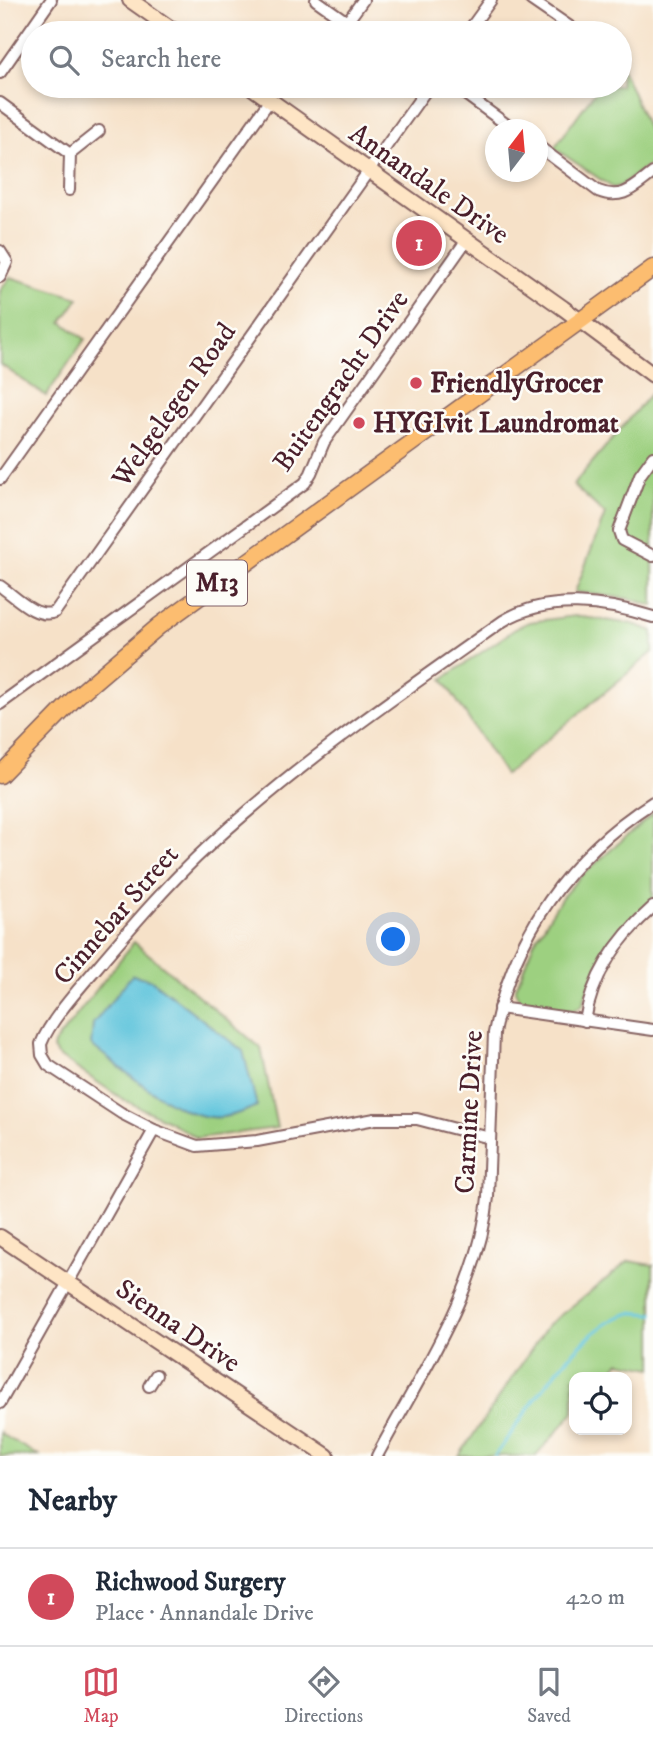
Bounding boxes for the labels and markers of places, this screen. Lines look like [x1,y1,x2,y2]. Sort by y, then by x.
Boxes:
pin: 1 [396,217,442,269]
place label: FriendlyGrocer [430,366,603,401]
marker: FriendlyGrocer [408,375,424,391]
place label: HYGIvit Laundromat [373,406,619,441]
marker: HYGIvit Laundromat [351,415,367,431]

